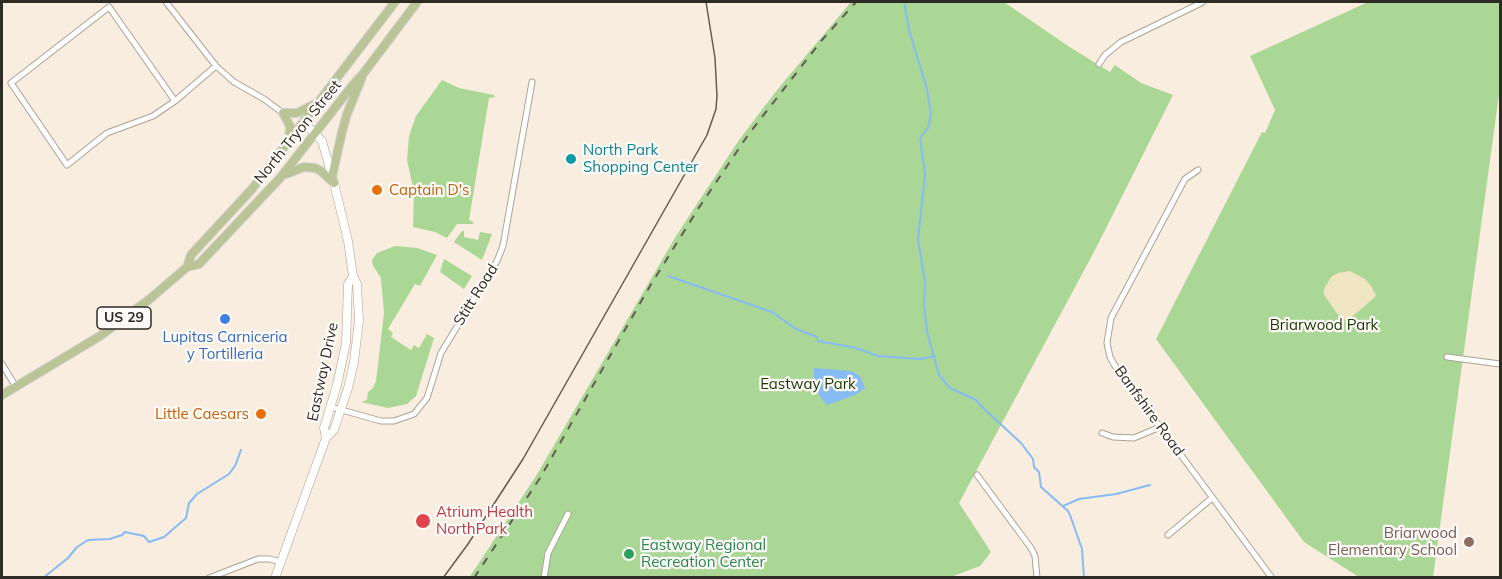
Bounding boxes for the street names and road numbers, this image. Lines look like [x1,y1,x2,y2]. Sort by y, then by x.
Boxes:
street label: North Tryon Street [251,77,345,187]
street label: Stitt Road [450,261,502,329]
road number: US 29 [97,307,151,329]
street label: Eastway Drive [304,321,342,423]
street label: Banfshire Road [1110,362,1188,460]

